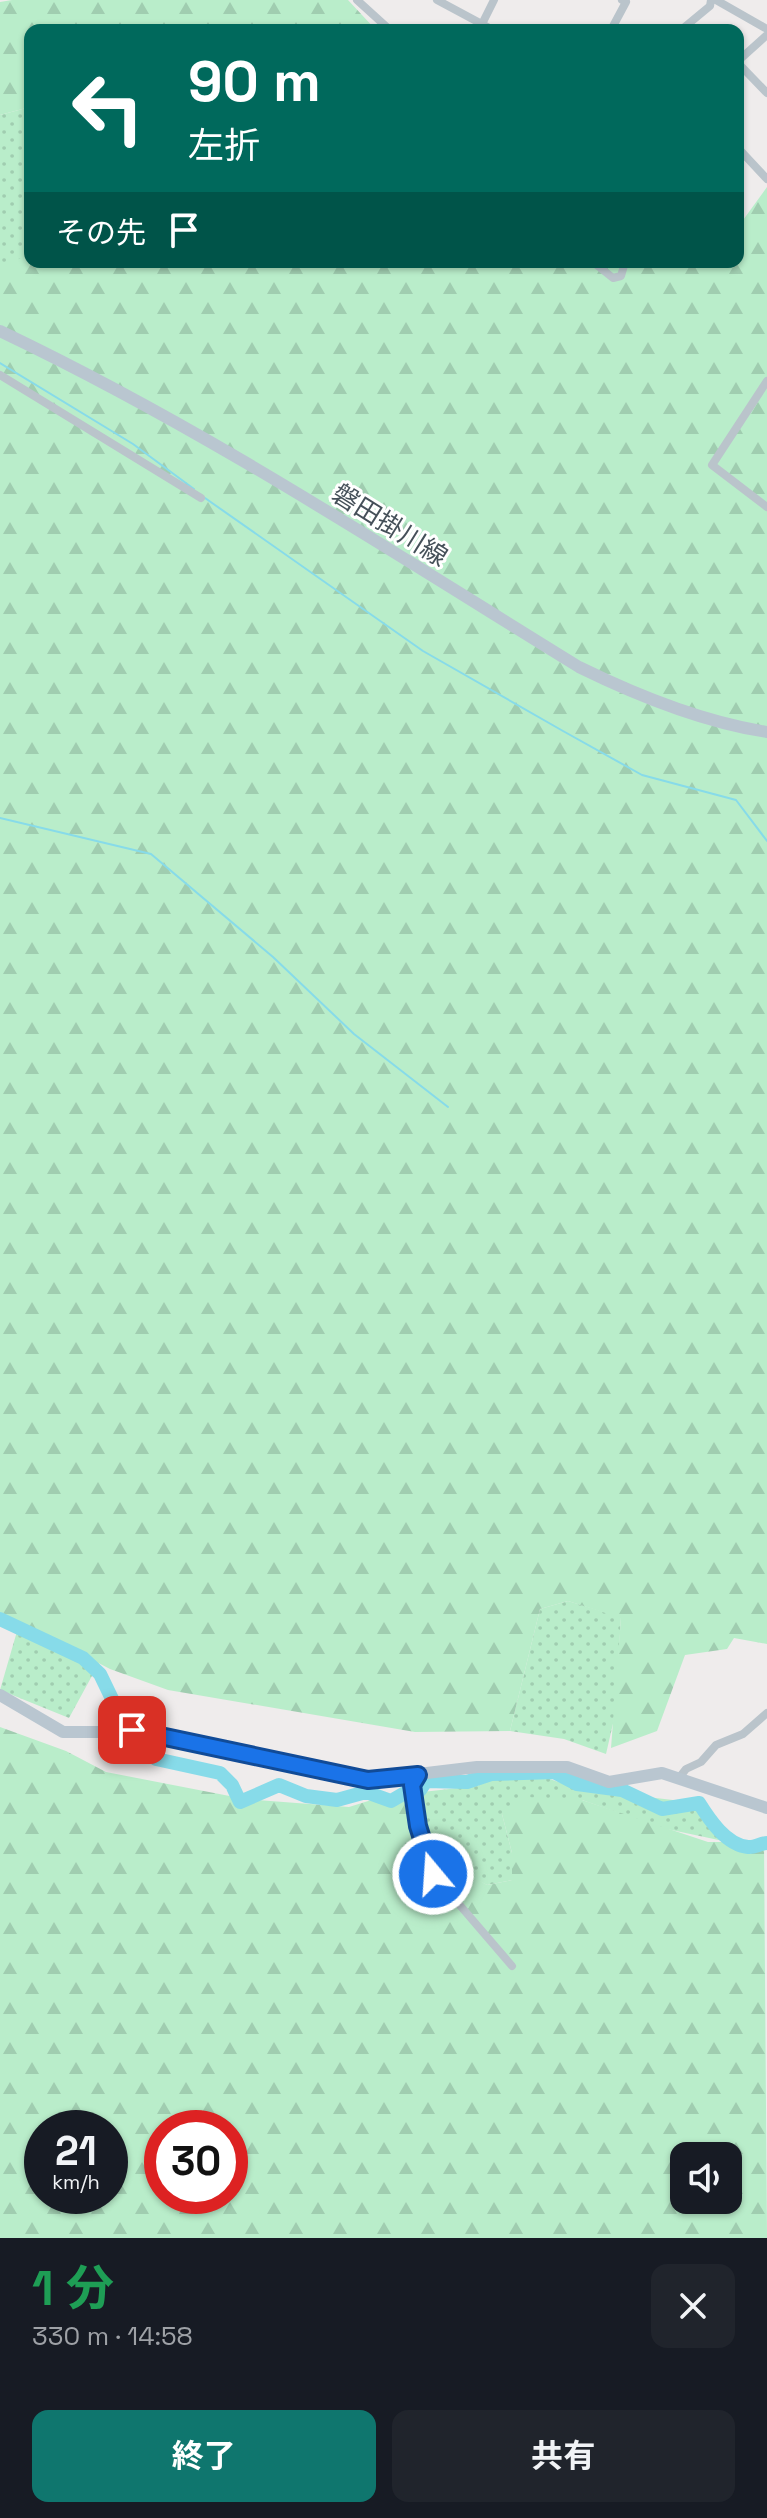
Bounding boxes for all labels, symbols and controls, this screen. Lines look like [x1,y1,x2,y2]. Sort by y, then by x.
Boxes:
text: 90 m [188,46,321,117]
icon: left [56,56,160,160]
text: 左折 [188,123,260,169]
icon: arrive [162,208,206,252]
text: その先 [56,213,146,252]
street label: 磐田掛川線 [326,476,454,574]
pin [98,1696,166,1764]
icon: arrive [110,1708,154,1752]
position arrow [391,1832,475,1916]
speed limit sign: 30 [144,2110,248,2214]
text: 21 [55,2126,97,2177]
map controls [670,2142,742,2214]
button: sound [670,2142,742,2214]
text: km/h [52,2169,100,2195]
text: 1 分 [32,2258,114,2319]
button: close [651,2264,735,2348]
text: 330 m · 14:58 [32,2319,193,2353]
button: 終了 [32,2410,376,2502]
button: 共有 [392,2410,735,2502]

